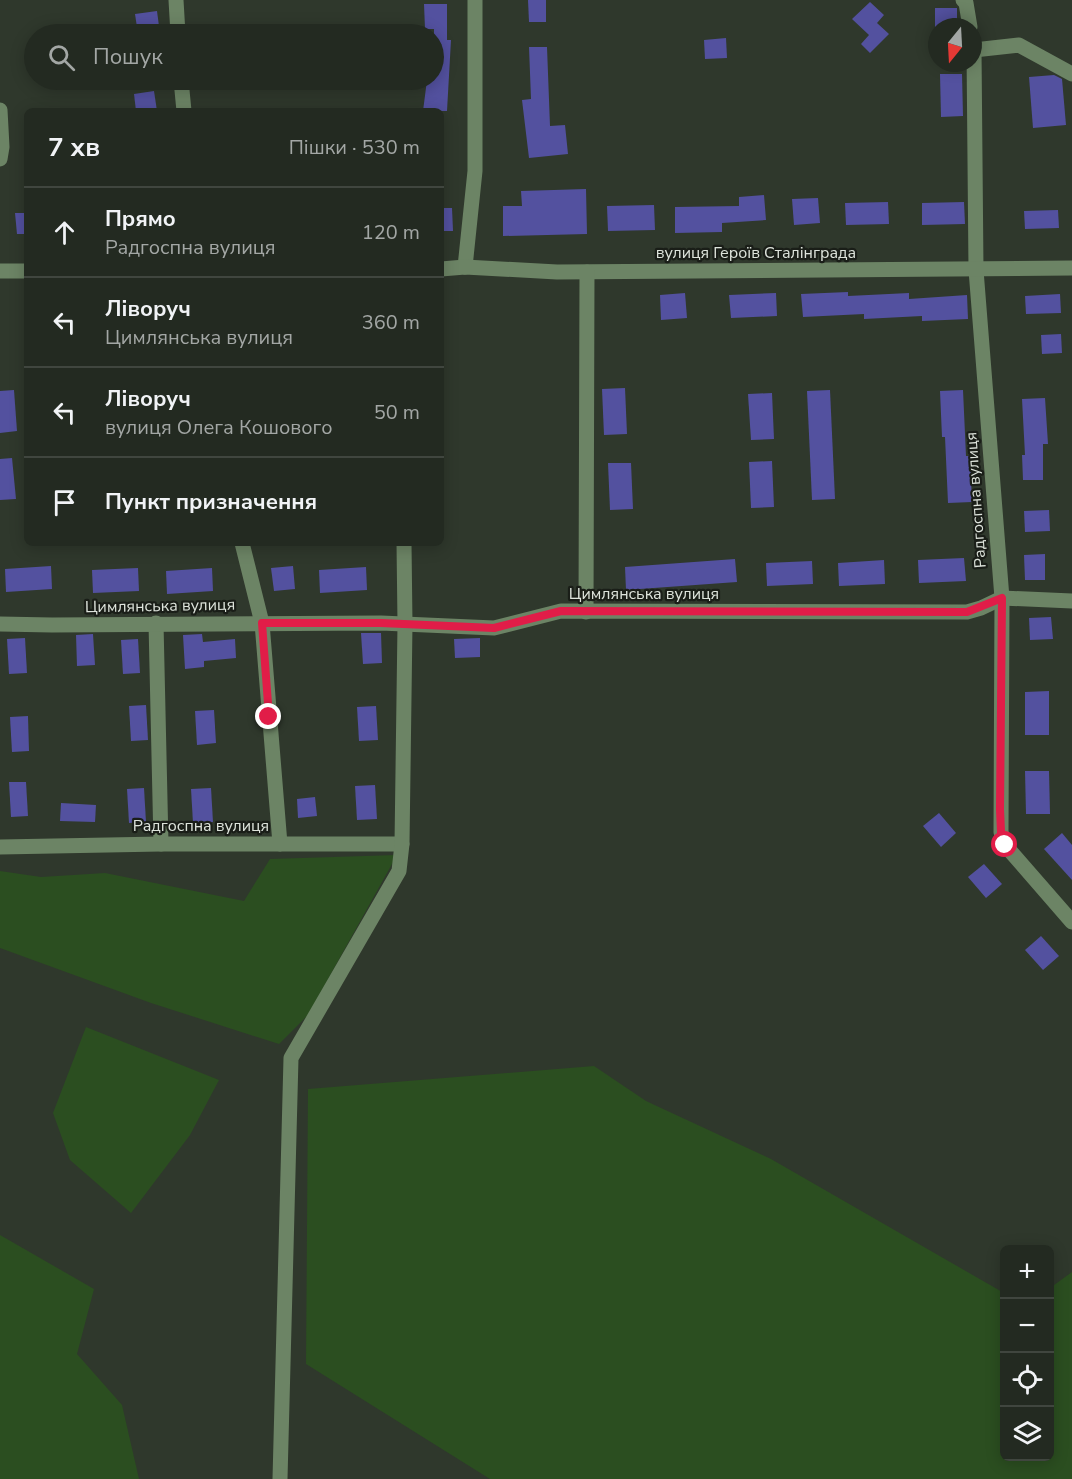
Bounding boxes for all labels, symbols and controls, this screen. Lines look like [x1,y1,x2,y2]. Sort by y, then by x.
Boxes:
north arrow [928,18,982,72]
search box [24,24,444,90]
icon: search [45,41,78,74]
text: Пошук [93,42,163,72]
text: 7 хв [48,130,100,165]
text: Пішки · 530 m [289,134,420,161]
text: Прямо [105,204,176,234]
icon: ahead [48,216,81,249]
text: 120 m [362,219,420,246]
text: Радгоспна вулиця [105,234,276,261]
street label: вулиця Героїв Сталінграда [656,242,856,264]
text: Ліворуч [105,294,191,324]
icon: left [48,306,81,339]
text: 360 m [362,309,420,336]
text: Цимлянська вулиця [105,324,293,351]
text: Ліворуч [105,384,191,414]
icon: left [48,396,81,429]
text: 50 m [374,399,420,426]
text: вулиця Олега Кошового [105,414,333,441]
street label: Радгоспна вулиця [960,431,992,569]
icon: arrive [48,486,81,519]
text: Пункт призначення [105,487,317,517]
street label: Цимлянська вулиця [569,583,719,605]
street label: Цимлянська вулиця [85,594,235,618]
route end [255,703,281,729]
street label: Радгоспна вулиця [133,815,269,837]
route start [991,831,1017,857]
map controls [1000,1245,1054,1461]
button: + [1000,1245,1054,1299]
button: − [1000,1299,1054,1353]
button: locate [1000,1353,1054,1407]
button: layers [1000,1407,1054,1461]

